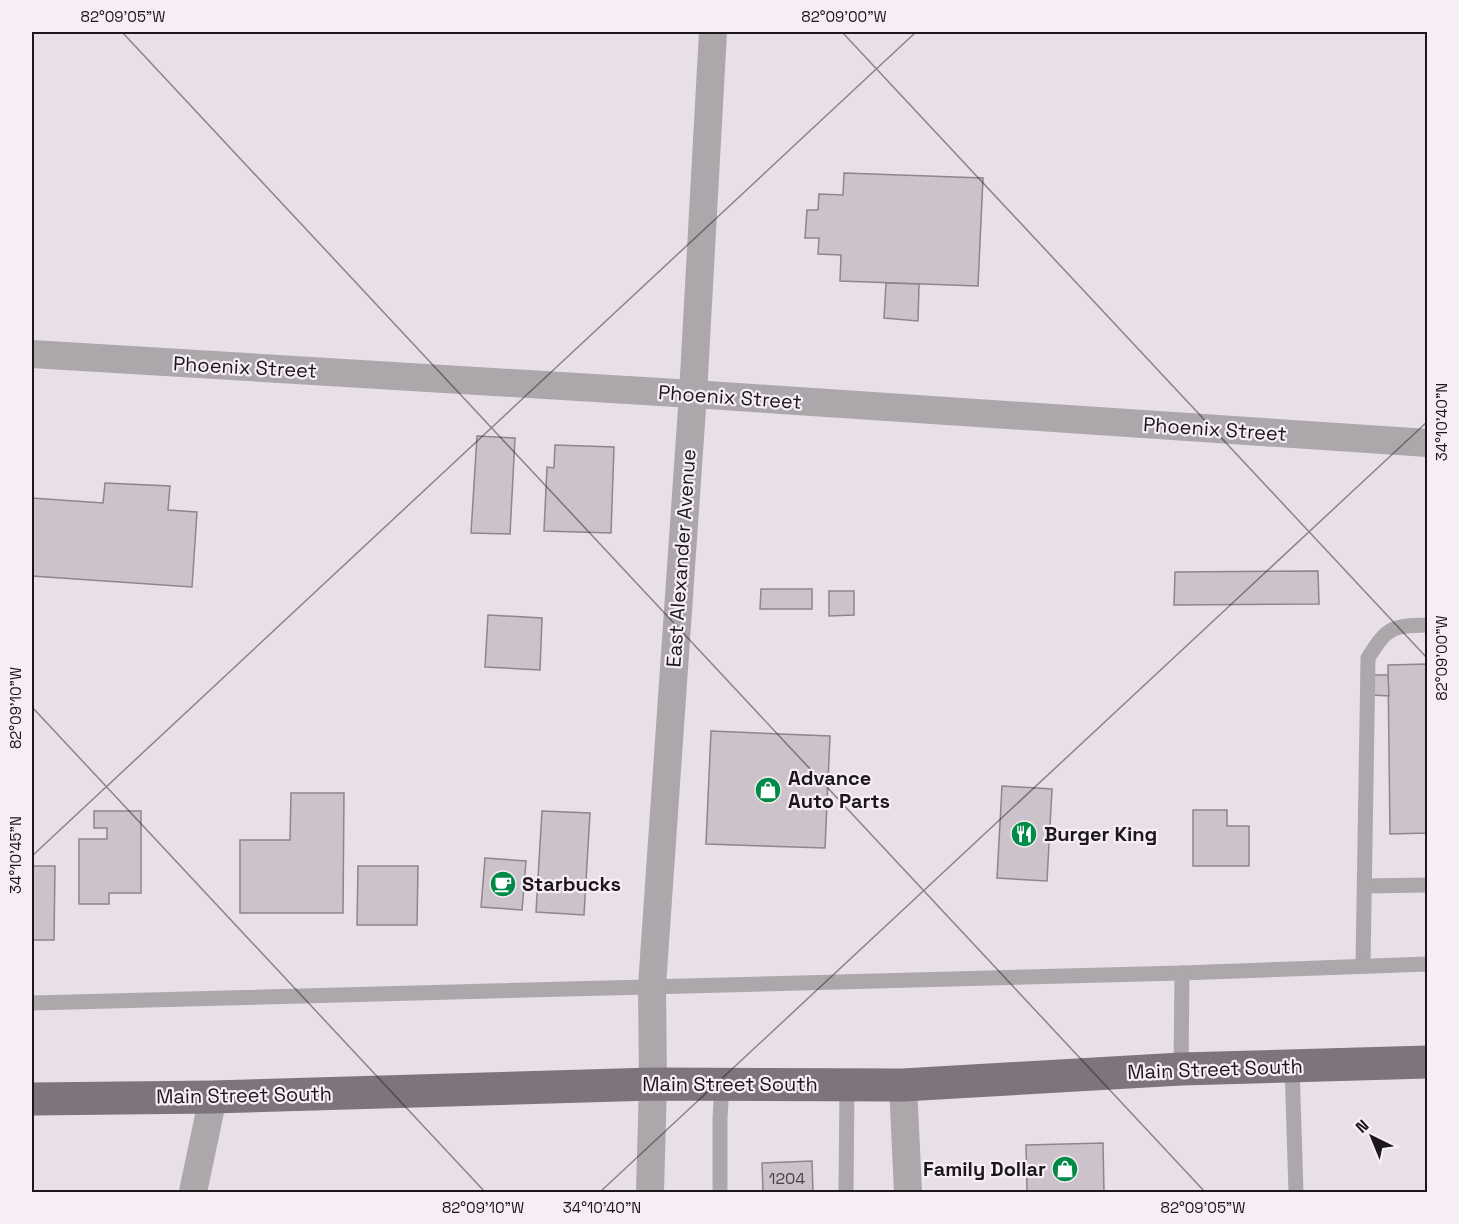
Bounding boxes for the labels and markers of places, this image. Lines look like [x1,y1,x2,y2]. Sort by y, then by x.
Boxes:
place label: Advance Auto Parts [788,765,890,814]
shop icon: Advance Auto Parts [753,775,783,805]
restaurant icon: Burger King [1009,819,1039,849]
place label: Burger King [1044,821,1157,847]
cafe icon: Starbucks [488,869,518,899]
place label: Starbucks [522,871,621,897]
shop icon: Family Dollar [1050,1154,1080,1184]
place label: Family Dollar [923,1156,1046,1182]

